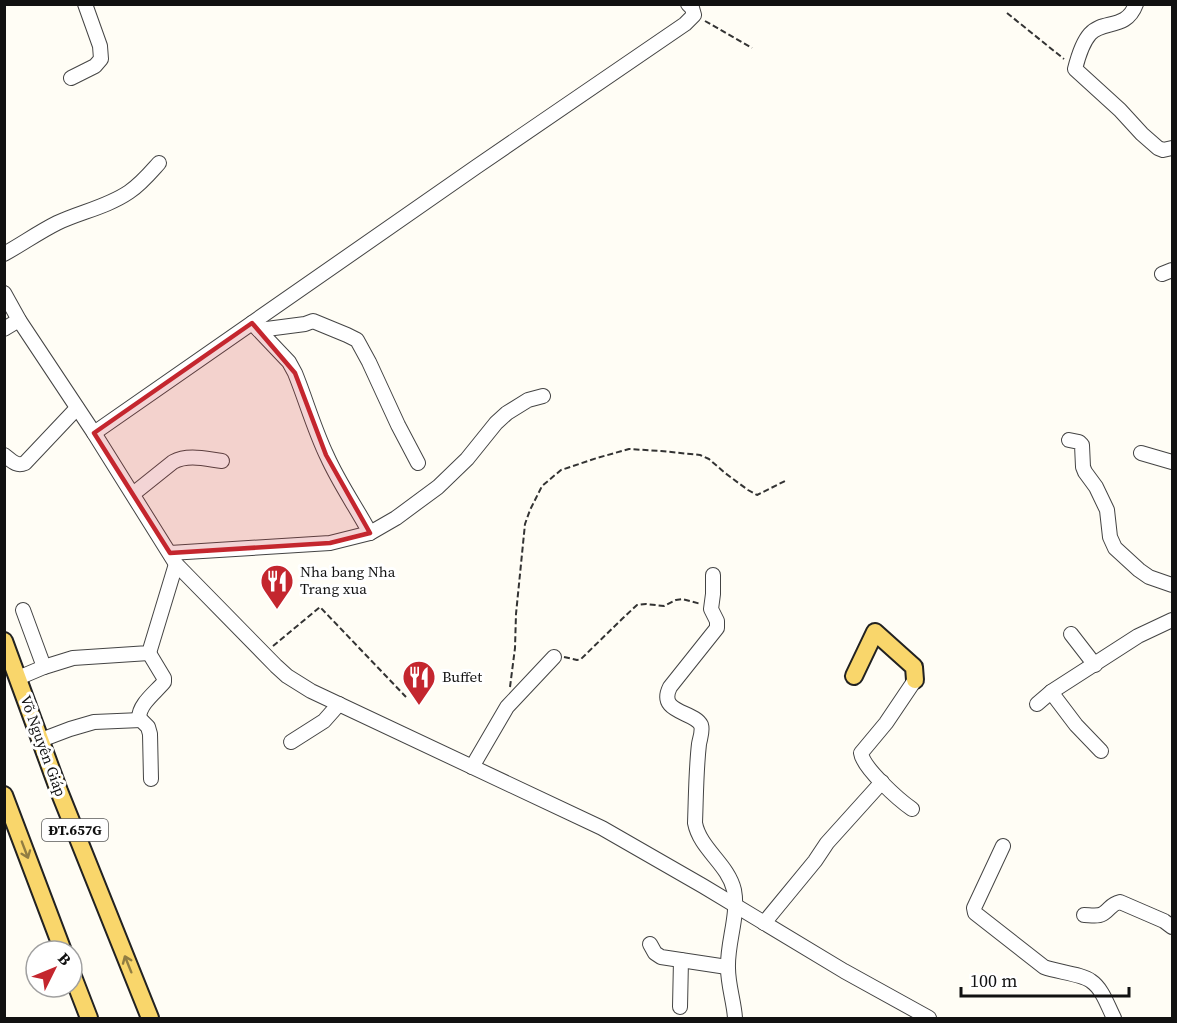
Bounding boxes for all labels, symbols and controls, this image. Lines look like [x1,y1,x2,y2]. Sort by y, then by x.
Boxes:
place label: Nha bang Nha Trang xua [300,561,396,599]
restaurant icon: Nha bang Nha Trang xua [259,563,295,610]
restaurant icon: Buffet [401,659,437,706]
place label: Buffet [442,666,482,687]
street label: Võ Nguyên Giáp [15,692,72,800]
road number: ĐT.657G [42,819,108,841]
one-way arrow [21,840,32,859]
north arrow [24,939,84,999]
text: B [53,947,77,971]
one-way arrow [122,955,133,974]
scale bar [961,960,1129,998]
text: 100 m [970,968,1017,993]

